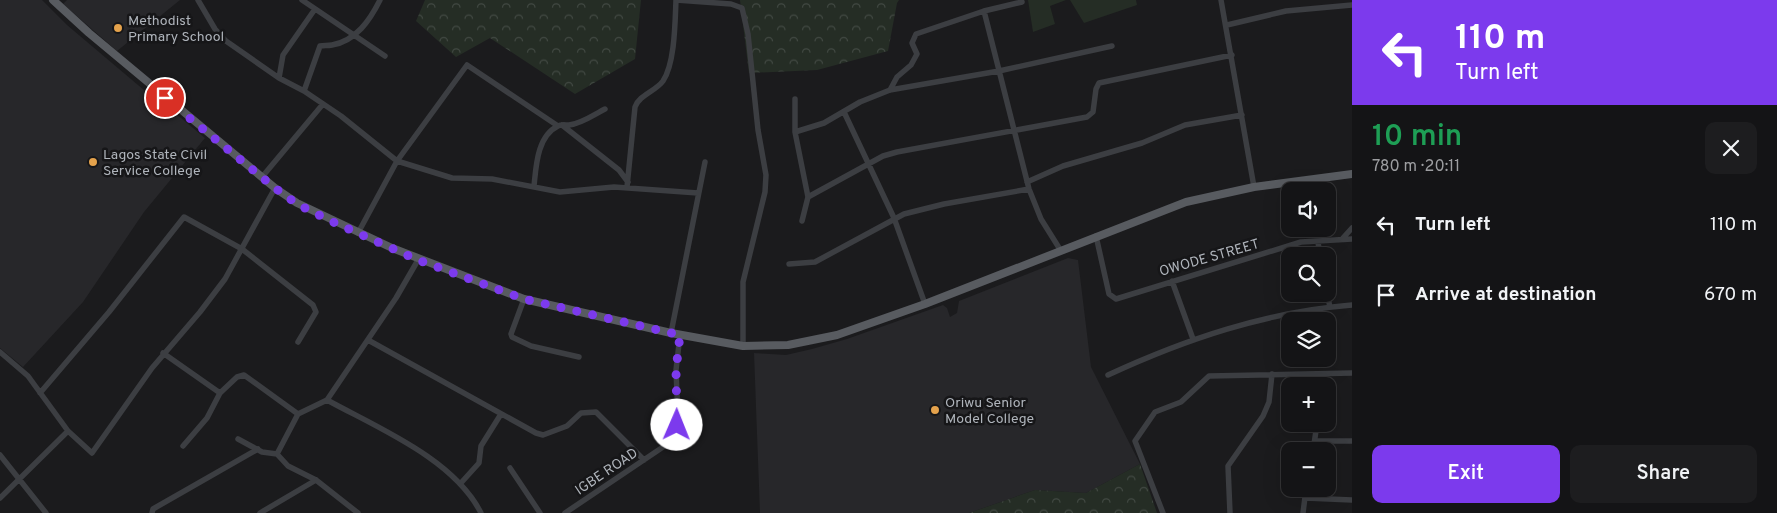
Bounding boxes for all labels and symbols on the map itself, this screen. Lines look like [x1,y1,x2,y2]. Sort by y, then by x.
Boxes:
place label: Methodist Primary School [128,13,224,46]
marker: Methodist Primary School [112,22,124,34]
pin [144,77,186,119]
place label: Lagos State Civil Service College [103,147,207,180]
marker: Lagos State Civil Service College [87,156,99,168]
street label: OWODE STREET [1157,236,1261,281]
place label: Oriwu Senior Model College [945,395,1034,428]
position arrow [650,398,702,450]
marker: Oriwu Senior Model College [929,404,941,416]
street label: IGBE ROAD [572,445,641,499]

